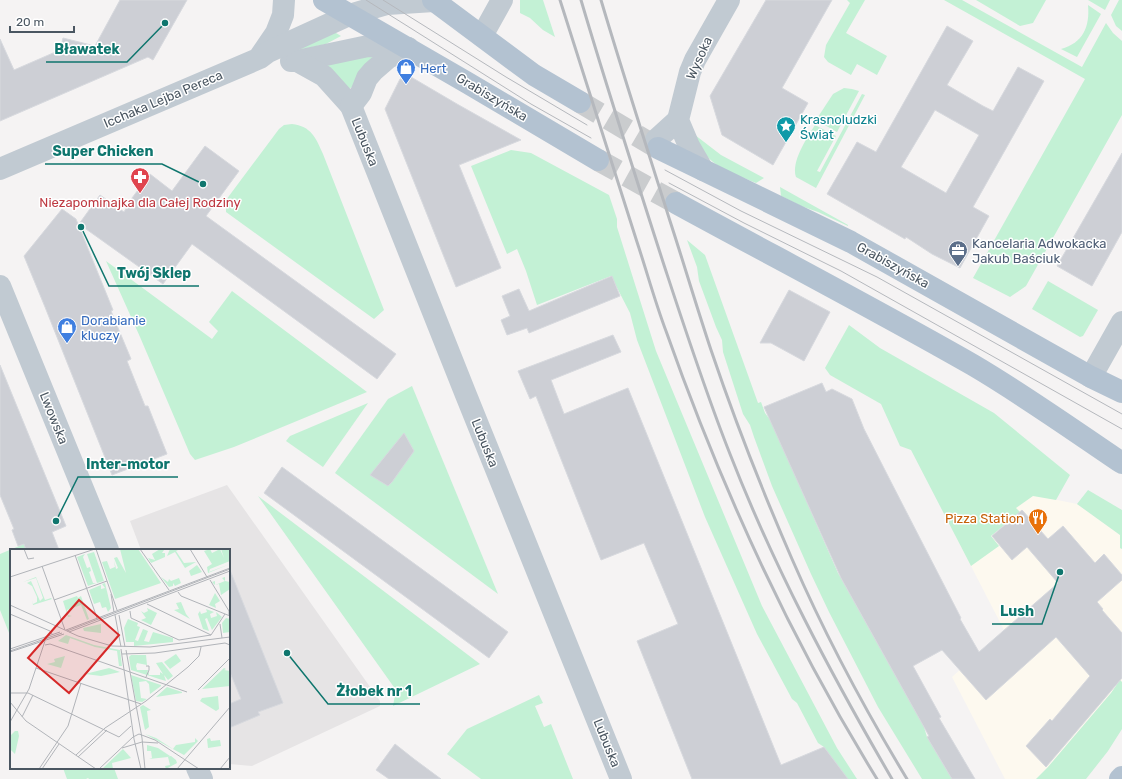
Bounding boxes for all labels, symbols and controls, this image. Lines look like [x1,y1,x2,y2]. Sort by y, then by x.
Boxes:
scale bar [10,8,74,34]
text: 20 m [16,15,44,29]
street label: Wysoka [683,34,715,82]
callout: Bławatek [46,36,127,62]
text: Bławatek [54,41,121,58]
shop icon: Hert [395,57,417,85]
place label: Hert [420,61,447,76]
street label: Icchaka Lejba Pereca [101,67,225,131]
street label: Grabiszyńska [454,70,530,124]
place label: Krasnoludzki Świat [800,112,877,142]
place icon: Krasnoludzki Świat [775,115,797,143]
street label: Lubuska [349,116,381,168]
callout: Super Chicken [45,138,162,164]
text: Super Chicken [53,143,153,160]
pharmacy icon: Niezapominajka dla Całej Rodziny [129,166,151,194]
place label: Niezapominajka dla Całej Rodziny [39,195,241,210]
place label: Kancelaria Adwokacka Jakub Baściuk [972,236,1106,266]
street label: Grabiszyńska [854,239,932,291]
office icon: Kancelaria Adwokacka Jakub Baściuk [947,239,969,267]
callout: Twój Sklep [109,260,199,286]
text: Twój Sklep [117,265,191,282]
place label: Dorabianie kluczy [81,313,146,343]
shop icon: Dorabianie kluczy [56,316,78,344]
street label: Lwowska [37,390,71,446]
street label: Lubuska [469,417,501,469]
callout: Inter-motor [78,451,178,477]
text: Inter-motor [86,456,171,473]
restaurant icon: Pizza Station [1027,507,1049,535]
place label: Pizza Station [945,511,1024,526]
inset map [10,549,230,769]
callout: Lush [992,598,1042,624]
text: Lush [1000,603,1034,620]
callout: Żłobek nr 1 [328,678,420,704]
text: Żłobek nr 1 [336,682,412,700]
street label: Lubuska [591,717,623,769]

